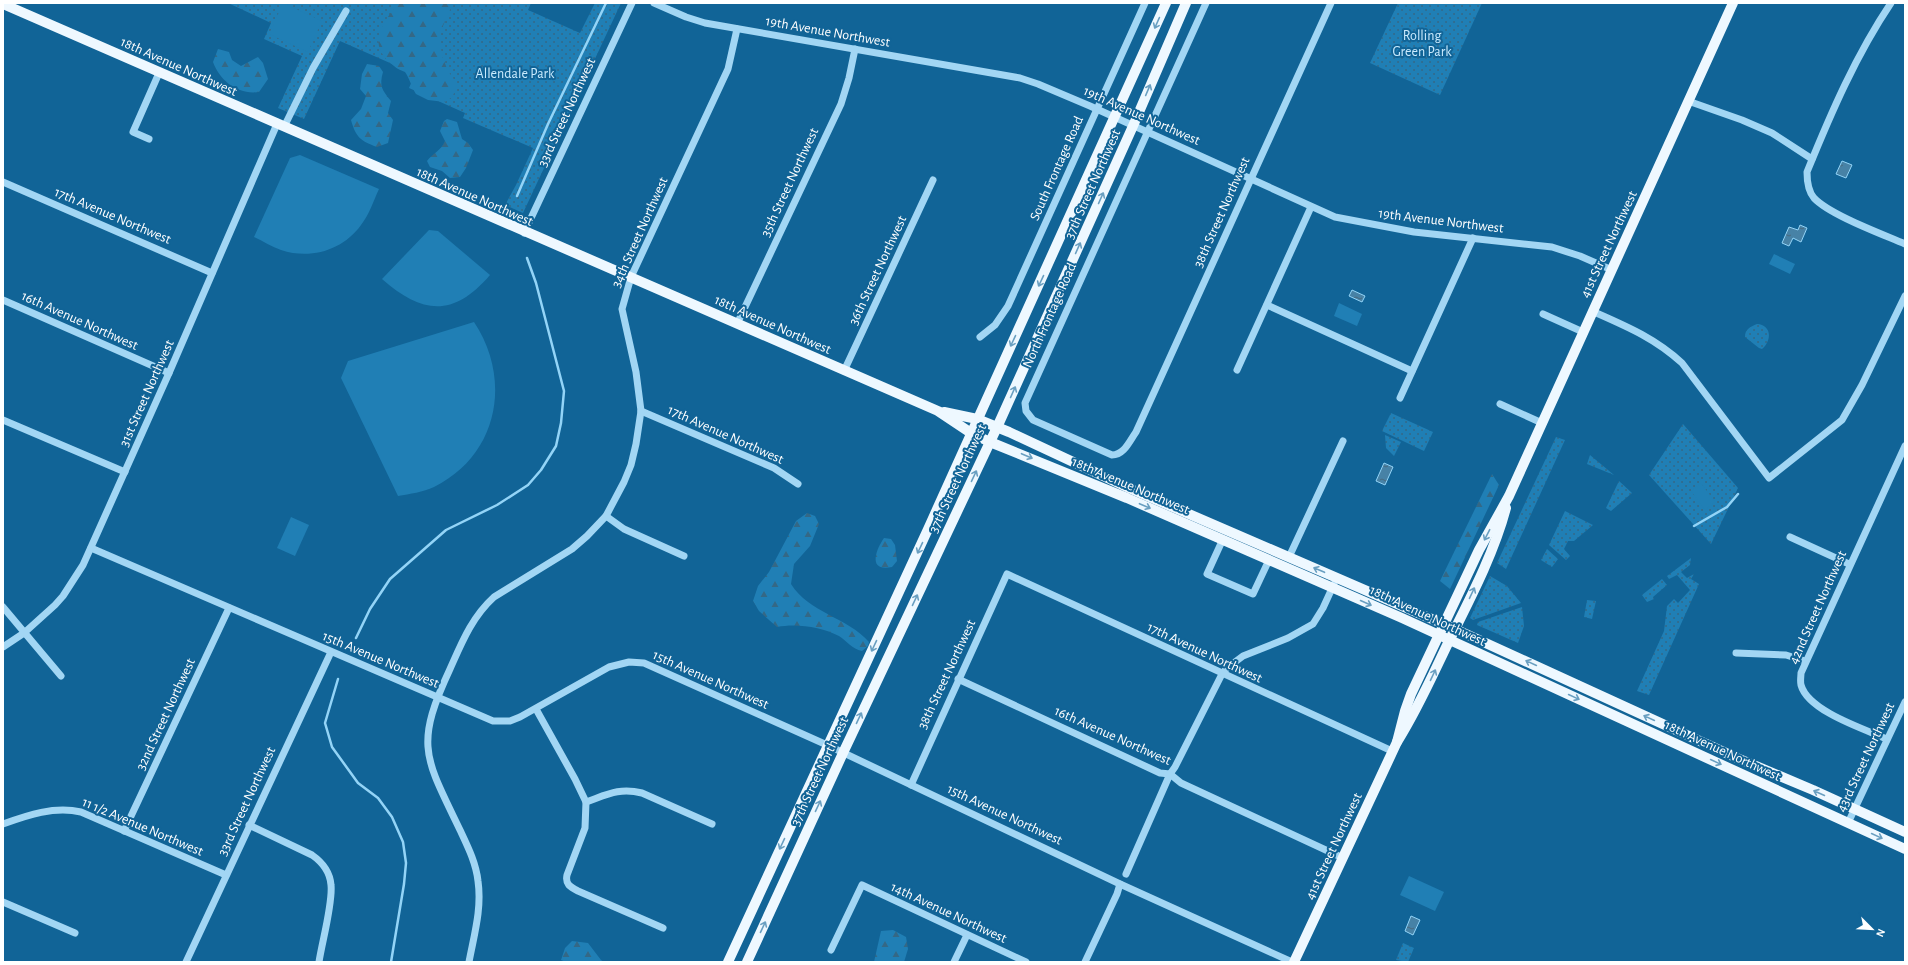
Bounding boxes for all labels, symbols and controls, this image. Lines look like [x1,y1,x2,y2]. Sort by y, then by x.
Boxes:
street label: 19th Avenue Northwest [765,14,892,50]
one-way arrow [1153,16,1160,28]
park label: Rolling Green Park [1392,29,1452,59]
street label: 18th Avenue Northwest [118,35,239,99]
street label: 33rd Street Northwest [536,55,598,169]
park label: Allendale Park [476,67,555,81]
street label: 19th Avenue Northwest [1081,84,1202,148]
one-way arrow [1145,84,1152,96]
street label: South Frontage Road [1028,114,1086,223]
street label: 35th Street Northwest [759,125,821,239]
street label: 37th Street Northwest [1062,127,1124,241]
street label: 38th Street Northwest [1191,155,1253,270]
street label: 18th Avenue Northwest [414,165,535,229]
street label: 34th Street Northwest [609,175,671,290]
street label: 17th Avenue Northwest [52,185,173,247]
street label: 41st Street Northwest [1578,188,1640,300]
one-way arrow [1097,192,1105,204]
street label: 19th Avenue Northwest [1378,206,1505,236]
street label: 36th Street Northwest [846,213,910,327]
one-way arrow [1075,242,1082,254]
street label: North Frontage Road [1021,261,1079,370]
one-way arrow [1036,274,1044,286]
street label: 16th Avenue Northwest [19,289,140,353]
street label: 18th Avenue Northwest [712,293,833,357]
one-way arrow [1009,334,1016,346]
street label: 31st Street Northwest [117,337,177,449]
one-way arrow [1010,386,1017,398]
street label: 17th Avenue Northwest [666,403,786,467]
street label: 37th Street Northwest [927,421,989,535]
one-way arrow [1020,453,1032,461]
street label: 18th Avenue Northwest [1070,455,1192,517]
one-way arrow [971,471,978,483]
one-way arrow [1138,503,1150,510]
one-way arrow [1482,529,1490,541]
one-way arrow [916,541,923,553]
street label: 42nd Street Northwest [1787,548,1849,666]
one-way arrow [1313,565,1325,573]
street label: 18th Avenue Northwest [1368,583,1488,649]
one-way arrow [1469,588,1476,600]
one-way arrow [912,595,919,607]
one-way arrow [1360,599,1372,607]
street label: 38th Street Northwest [915,617,979,731]
street label: 17th Avenue Northwest [1145,620,1265,686]
street label: 15th Avenue Northwest [320,629,441,691]
one-way arrow [870,640,877,652]
street label: 15th Avenue Northwest [651,648,771,712]
street label: 32nd Street Northwest [134,656,198,772]
one-way arrow [1526,659,1538,666]
one-way arrow [1430,670,1437,682]
one-way arrow [1567,694,1579,701]
street label: 43rd Street Northwest [1834,700,1898,814]
street label: 16th Avenue Northwest [1052,704,1173,768]
one-way arrow [856,712,863,724]
street label: 37th Street Northwest [789,714,851,828]
one-way arrow [1643,714,1655,721]
street label: 18th Avenue Northwest [1663,718,1783,784]
street label: 33rd Street Northwest [216,744,278,858]
one-way arrow [1710,759,1722,766]
street label: 15th Avenue Northwest [945,782,1065,848]
one-way arrow [1814,789,1826,796]
street label: 41st Street Northwest [1303,790,1365,902]
street label: 11 1/2 Avenue Northwest [80,795,206,859]
one-way arrow [815,800,823,812]
one-way arrow [1870,833,1882,840]
one-way arrow [778,838,785,850]
street label: 14th Avenue Northwest [888,880,1009,946]
north arrow [1852,909,1892,949]
one-way arrow [760,921,767,933]
text: N [1874,927,1887,939]

